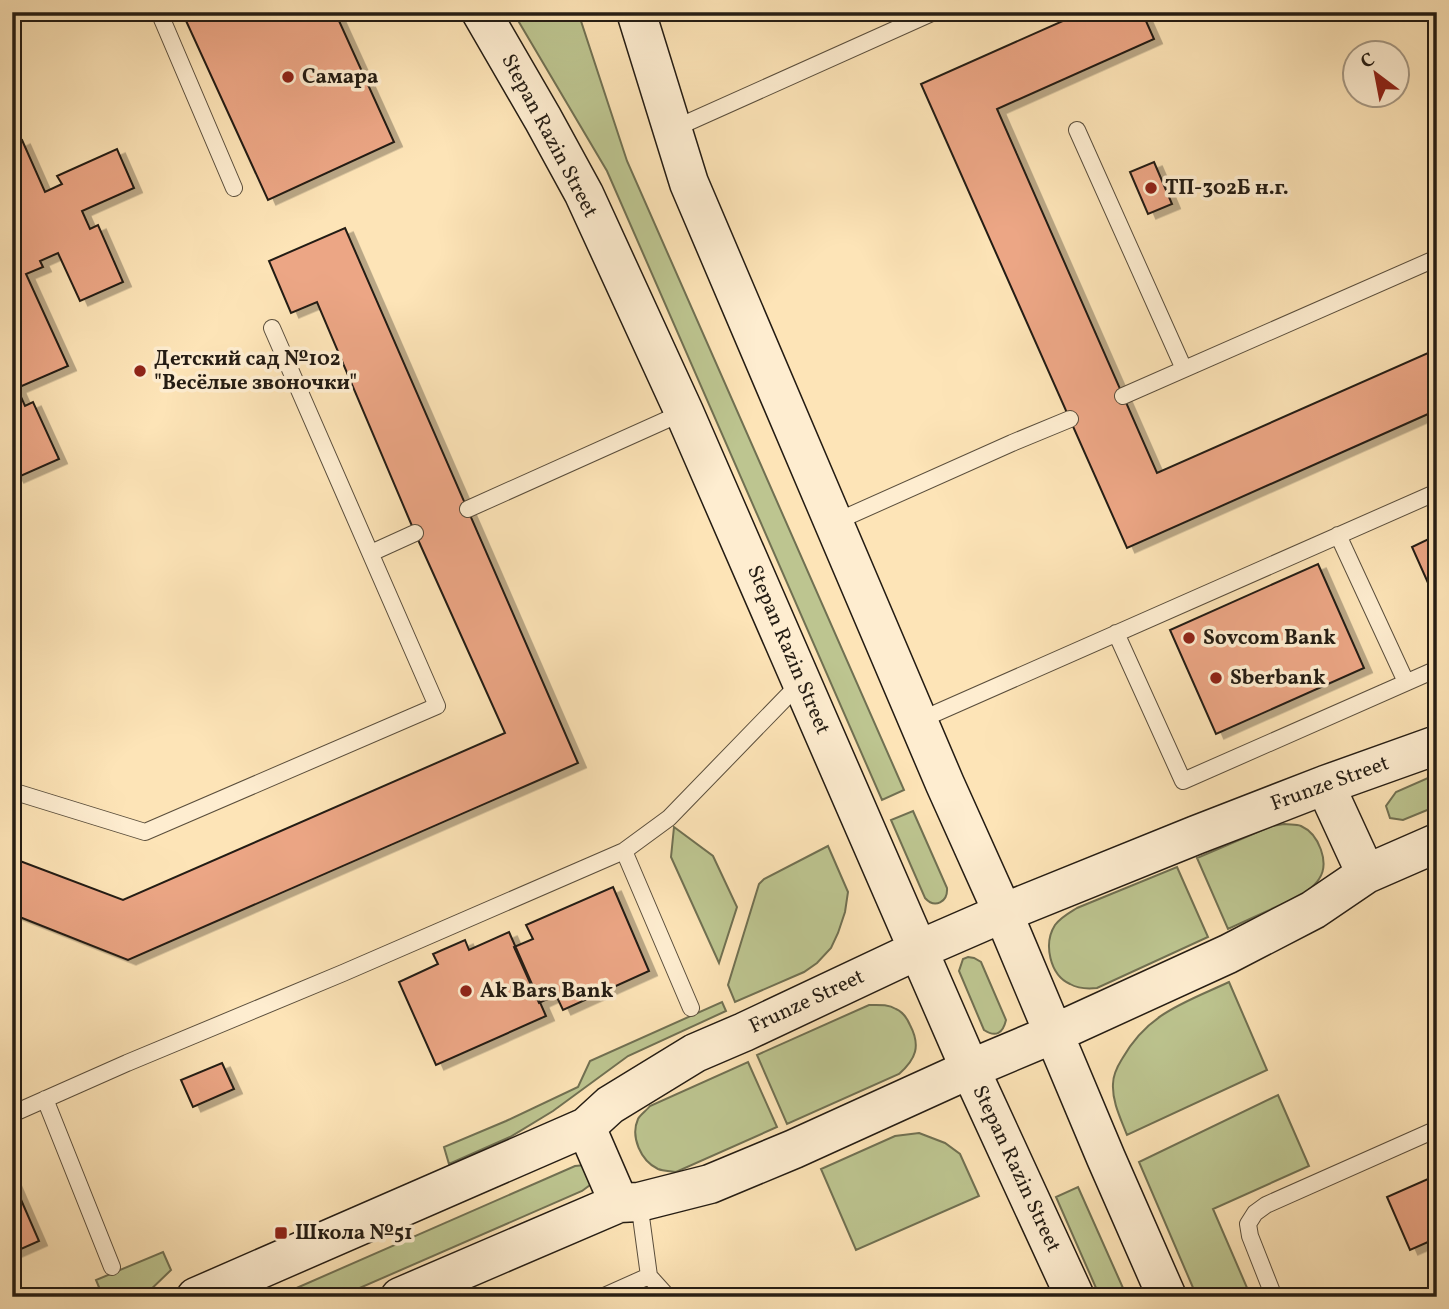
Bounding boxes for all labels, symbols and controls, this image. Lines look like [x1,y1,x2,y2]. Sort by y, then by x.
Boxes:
north arrow [1340,38,1410,108]
text: С [1356,47,1380,76]
street label: Stepan Razin Street [494,49,604,223]
place label: Самара [302,63,379,92]
marker: Самара [280,69,296,85]
place label: ТП-302Б н.г. [1165,174,1289,203]
marker: ТП-302Б н.г. [1143,180,1159,196]
place label: Детский сад №102 "Весёлые звоночки" [154,345,357,398]
marker: Детский сад №102 "Весёлые звоночки" [132,363,148,379]
street label: Stepan Razin Street [739,561,837,739]
place label: Sovcom Bank [1203,624,1336,653]
marker: Sovcom Bank [1181,630,1197,646]
place label: Sberbank [1230,664,1326,693]
marker: Sberbank [1208,670,1224,686]
street label: Frunze Street [1267,749,1393,819]
street label: Frunze Street [745,963,869,1041]
place label: Ak Bars Bank [480,977,614,1006]
marker: Ak Bars Bank [458,983,474,999]
street label: Stepan Razin Street [965,1081,1067,1257]
place label: Школа №51 [295,1219,413,1248]
marker: Школа №51 [273,1225,289,1241]

